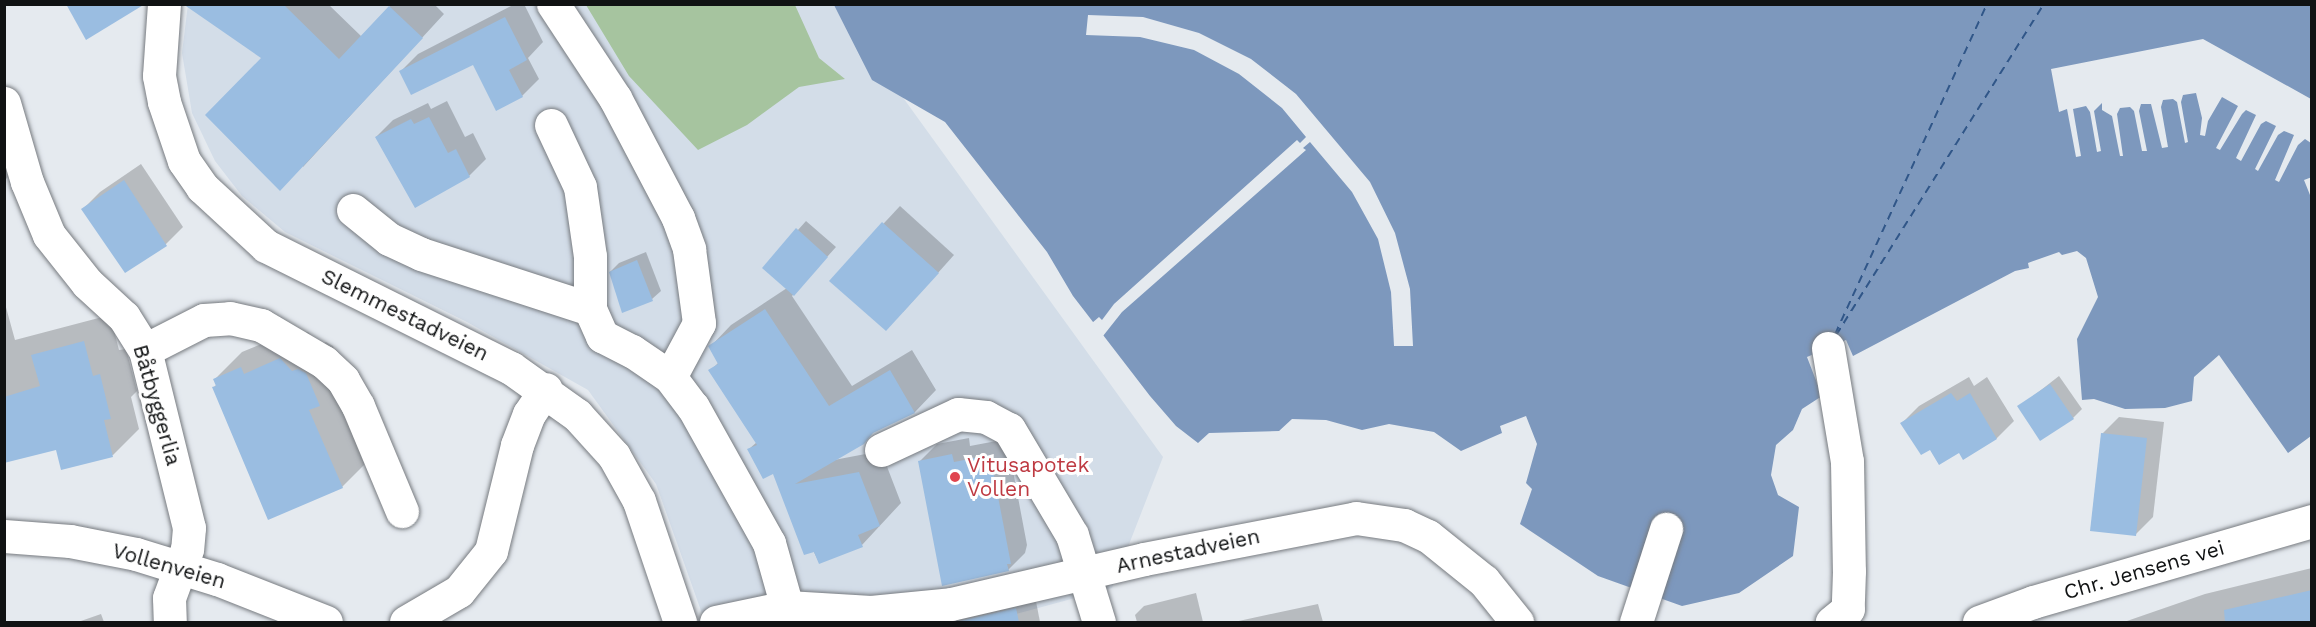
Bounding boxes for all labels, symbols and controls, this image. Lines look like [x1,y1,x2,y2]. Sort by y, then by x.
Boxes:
street label: Slemmestadveien [317,264,493,366]
street label: Båtbyggerlia [128,342,186,468]
place label: Vitusapotek Vollen [967,452,1089,502]
marker: Vitusapotek Vollen [948,470,962,484]
street label: Arnestadveien [1114,523,1262,579]
street label: Chr. Jensens vei [2060,535,2228,605]
street label: Vollenveien [109,538,229,594]

